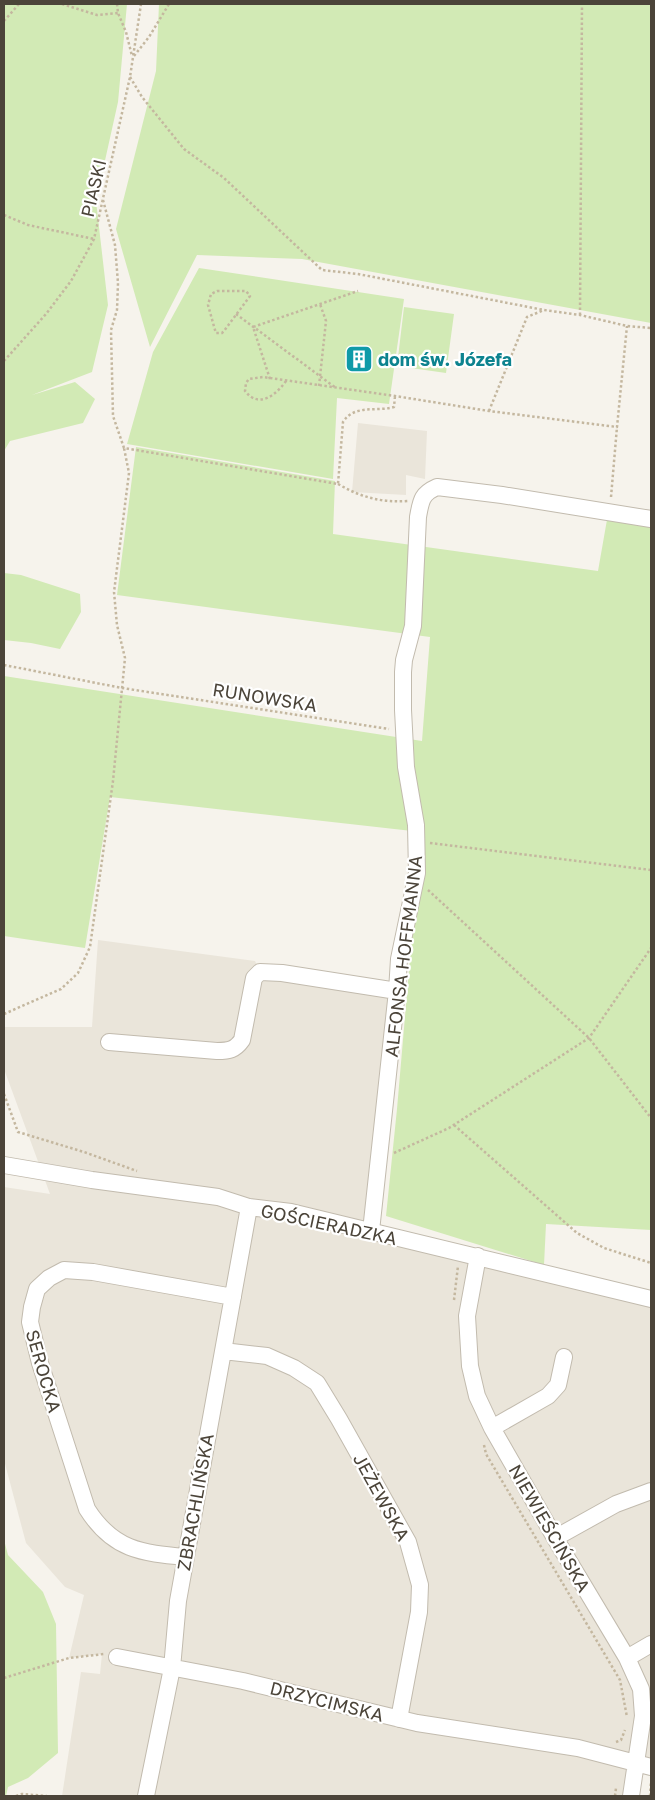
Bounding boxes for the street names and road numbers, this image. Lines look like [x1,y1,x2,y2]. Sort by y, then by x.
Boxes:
street label: PIASKI [76,157,110,219]
street label: RUNOWSKA [211,678,319,716]
street label: ALFONSA HOFFMANNA [380,854,426,1058]
street label: GOŚCIERADZKA [259,1199,399,1249]
street label: SEROCKA [22,1327,66,1415]
street label: ZBRACHLIŃSKA [172,1432,218,1572]
street label: JEŻEWSKA [349,1450,415,1544]
street label: NIEWIEŚCIŃSKA [505,1460,595,1596]
street label: DRZYCIMSKA [268,1676,386,1726]

